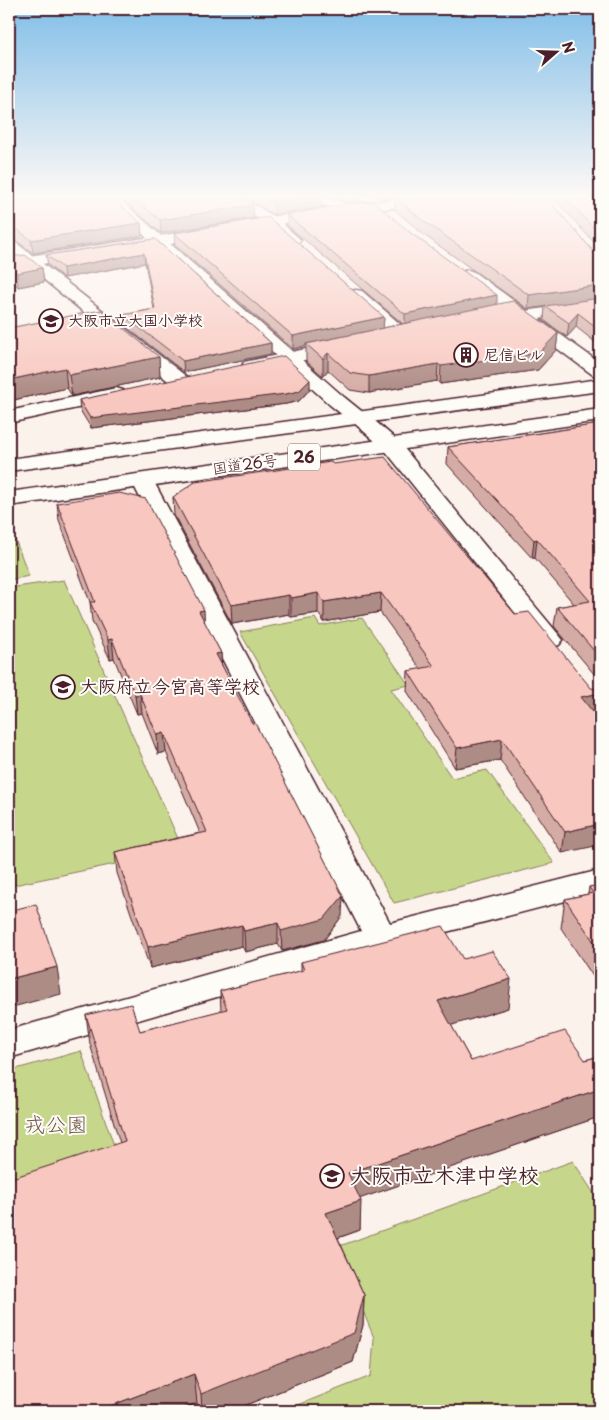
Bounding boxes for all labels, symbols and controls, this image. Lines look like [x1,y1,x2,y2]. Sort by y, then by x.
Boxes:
north arrow [532,28,582,78]
text: N [557,39,580,56]
school or university icon: 大阪市立大国小学校 [38,308,64,334]
place label: 大阪市立大国小学校 [68,308,203,331]
building icon: 尼信ビル [453,342,479,368]
place label: 尼信ビル [484,342,544,365]
road number: 26 [288,444,320,471]
street label: 国道26号 [211,448,279,479]
place label: 大阪府立今宮高等学校 [80,672,260,699]
school or university icon: 大阪府立今宮高等学校 [50,674,76,700]
park label: 戎公園 [25,1107,88,1139]
place label: 大阪市立木津中学校 [350,1158,539,1190]
school or university icon: 大阪市立木津中学校 [319,1163,345,1189]

